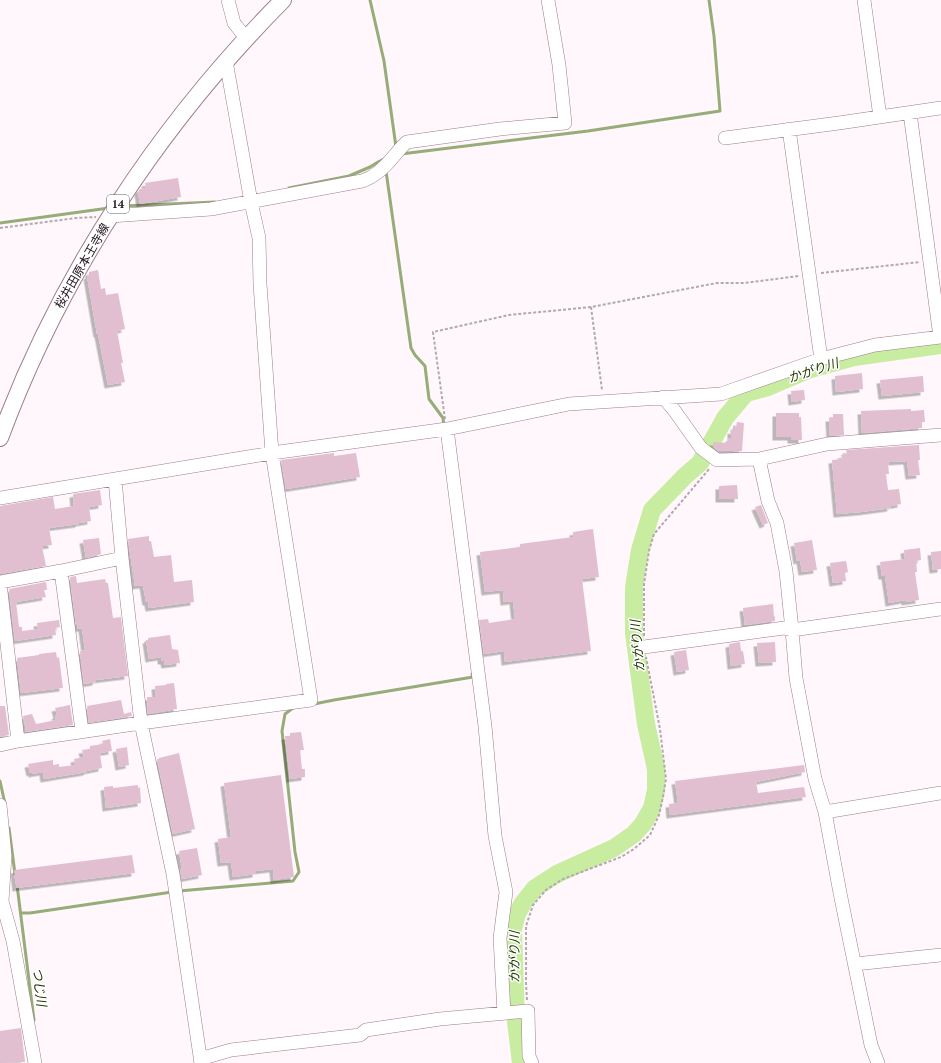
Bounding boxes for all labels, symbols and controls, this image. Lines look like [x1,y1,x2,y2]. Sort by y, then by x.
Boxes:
road number: 14 [107,195,129,213]
street label: 桜井田原本王寺線 [51,220,112,311]
water label: かがり川 [785,353,842,387]
water label: かがり川 [626,617,648,673]
water label: かがり川 [505,929,523,983]
water label: つじ川 [29,967,52,1009]

